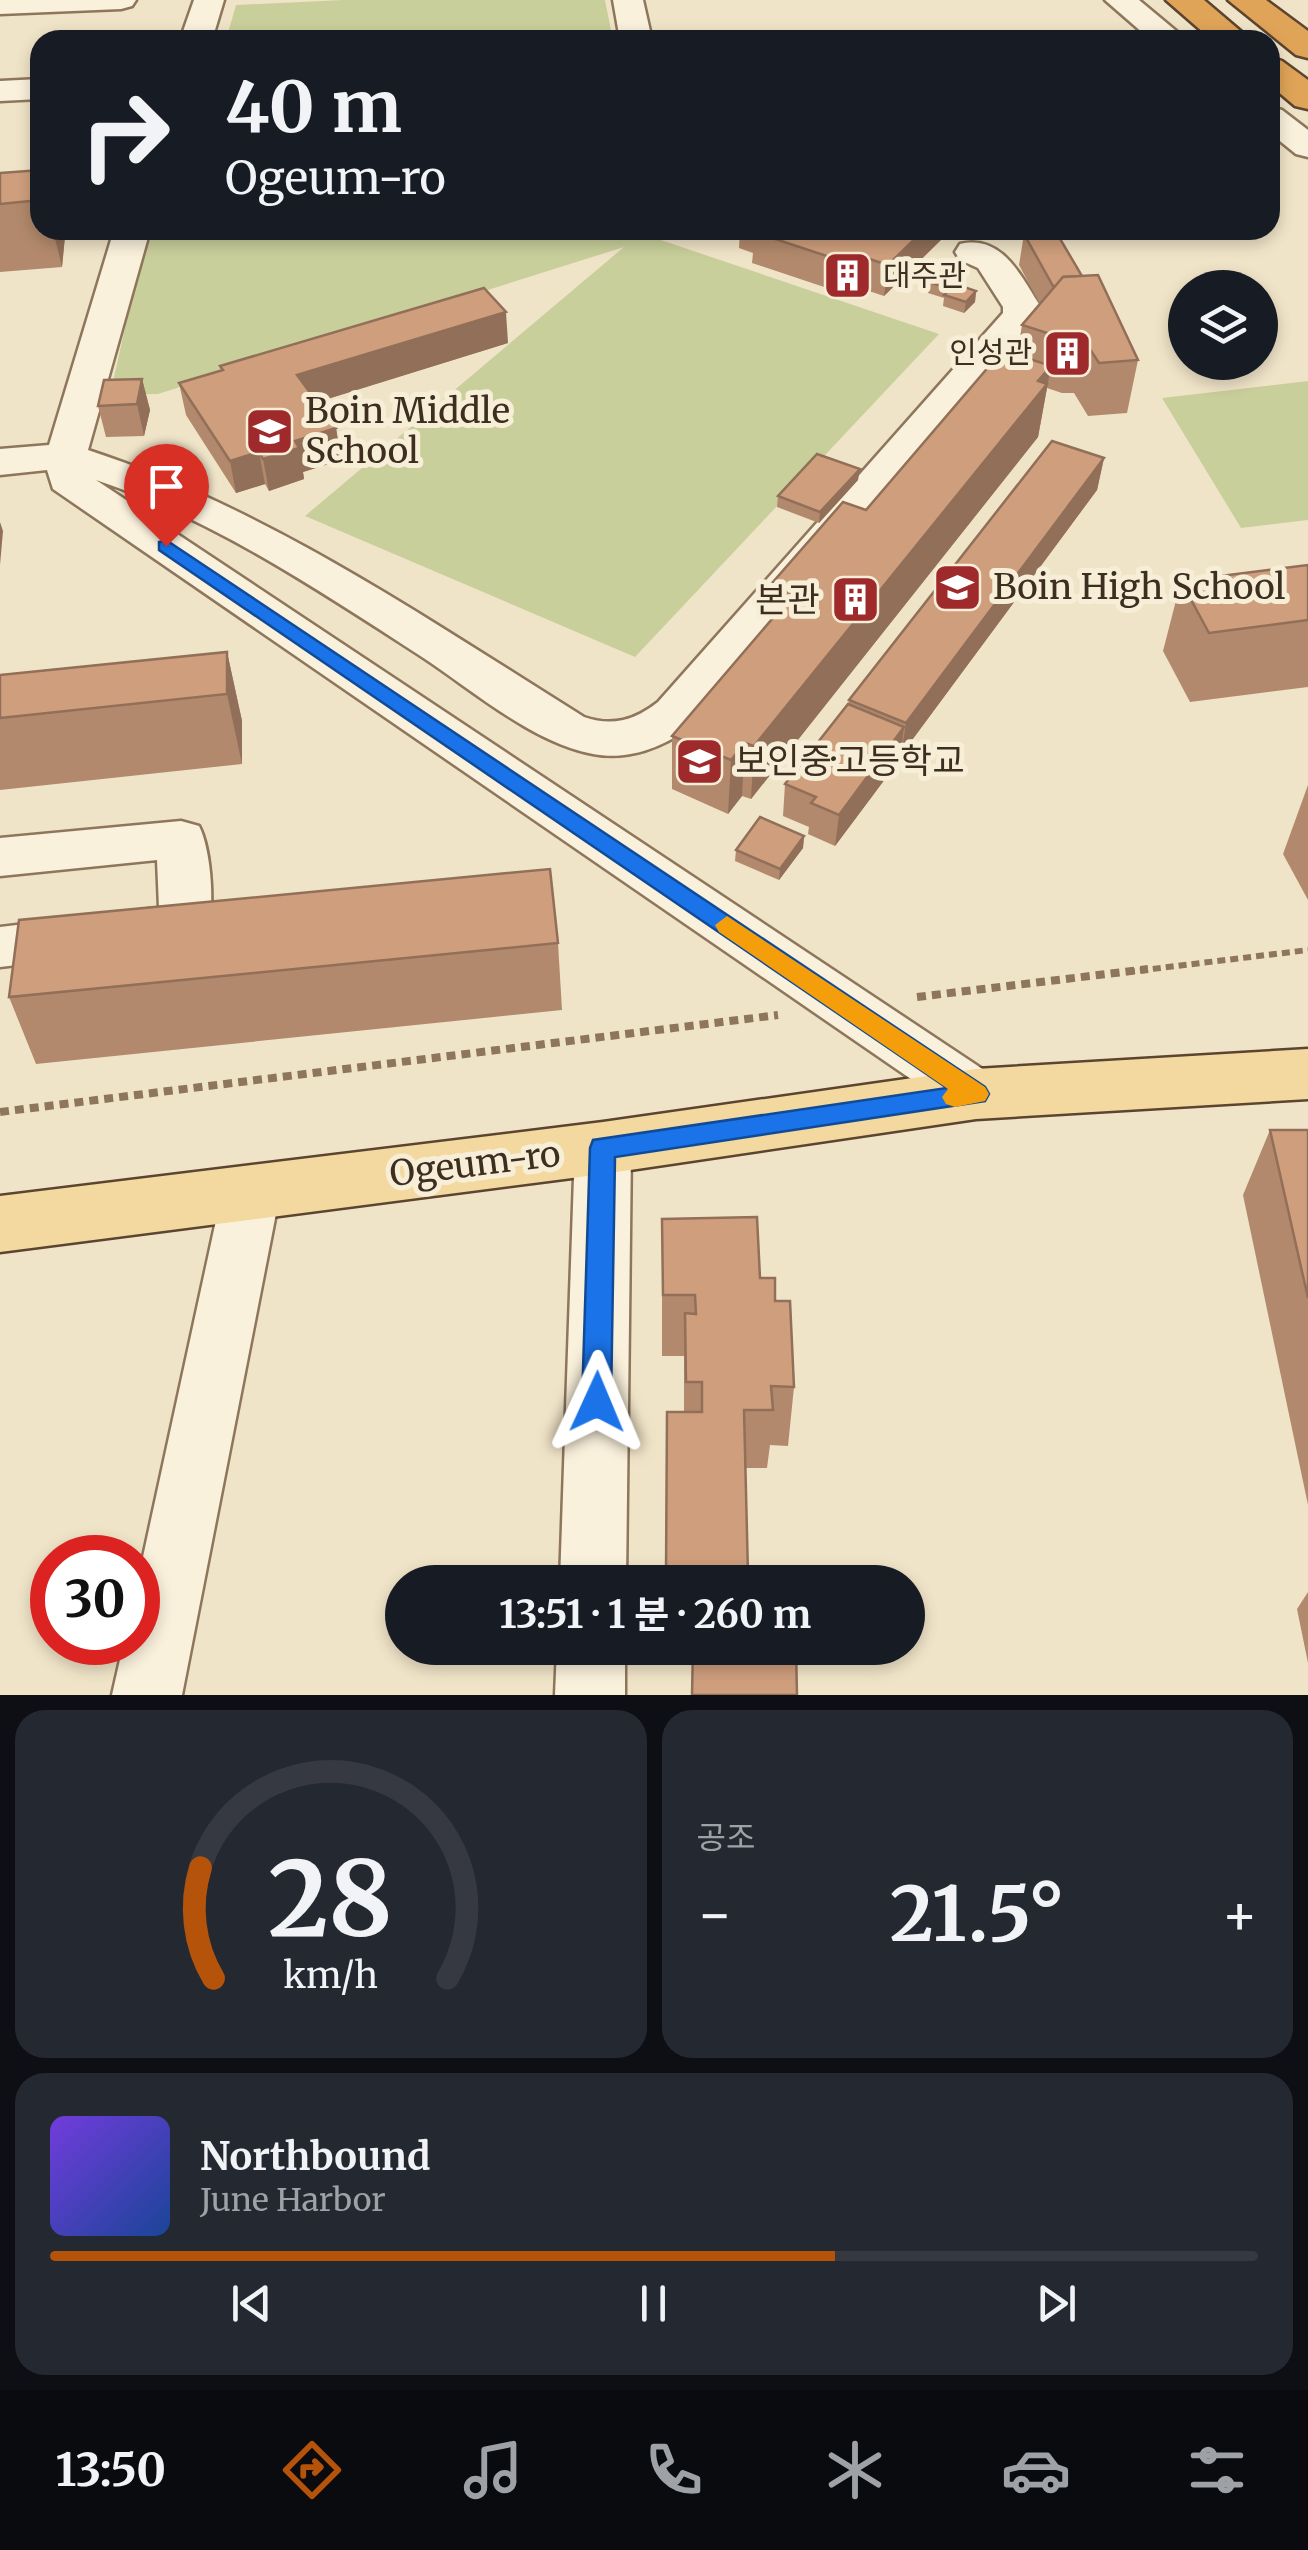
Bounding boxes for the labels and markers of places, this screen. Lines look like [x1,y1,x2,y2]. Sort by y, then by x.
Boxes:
building icon: 대주관 [822,250,874,302]
place label: 대주관 [883,256,966,294]
building icon: 인성관 [1041,327,1093,379]
place label: 인성관 [949,333,1032,371]
place label: Boin Middle School [305,389,510,473]
school or university icon: Boin Middle School [244,405,296,457]
pin [124,444,209,547]
school or university icon: Boin High School [932,561,984,613]
place label: Boin High School [993,565,1285,609]
building icon: 본관 [829,574,881,626]
place label: 본관 [756,578,820,622]
school or university icon: 보인중·고등학교 [674,735,726,787]
place label: 보인중·고등학교 [735,739,964,783]

